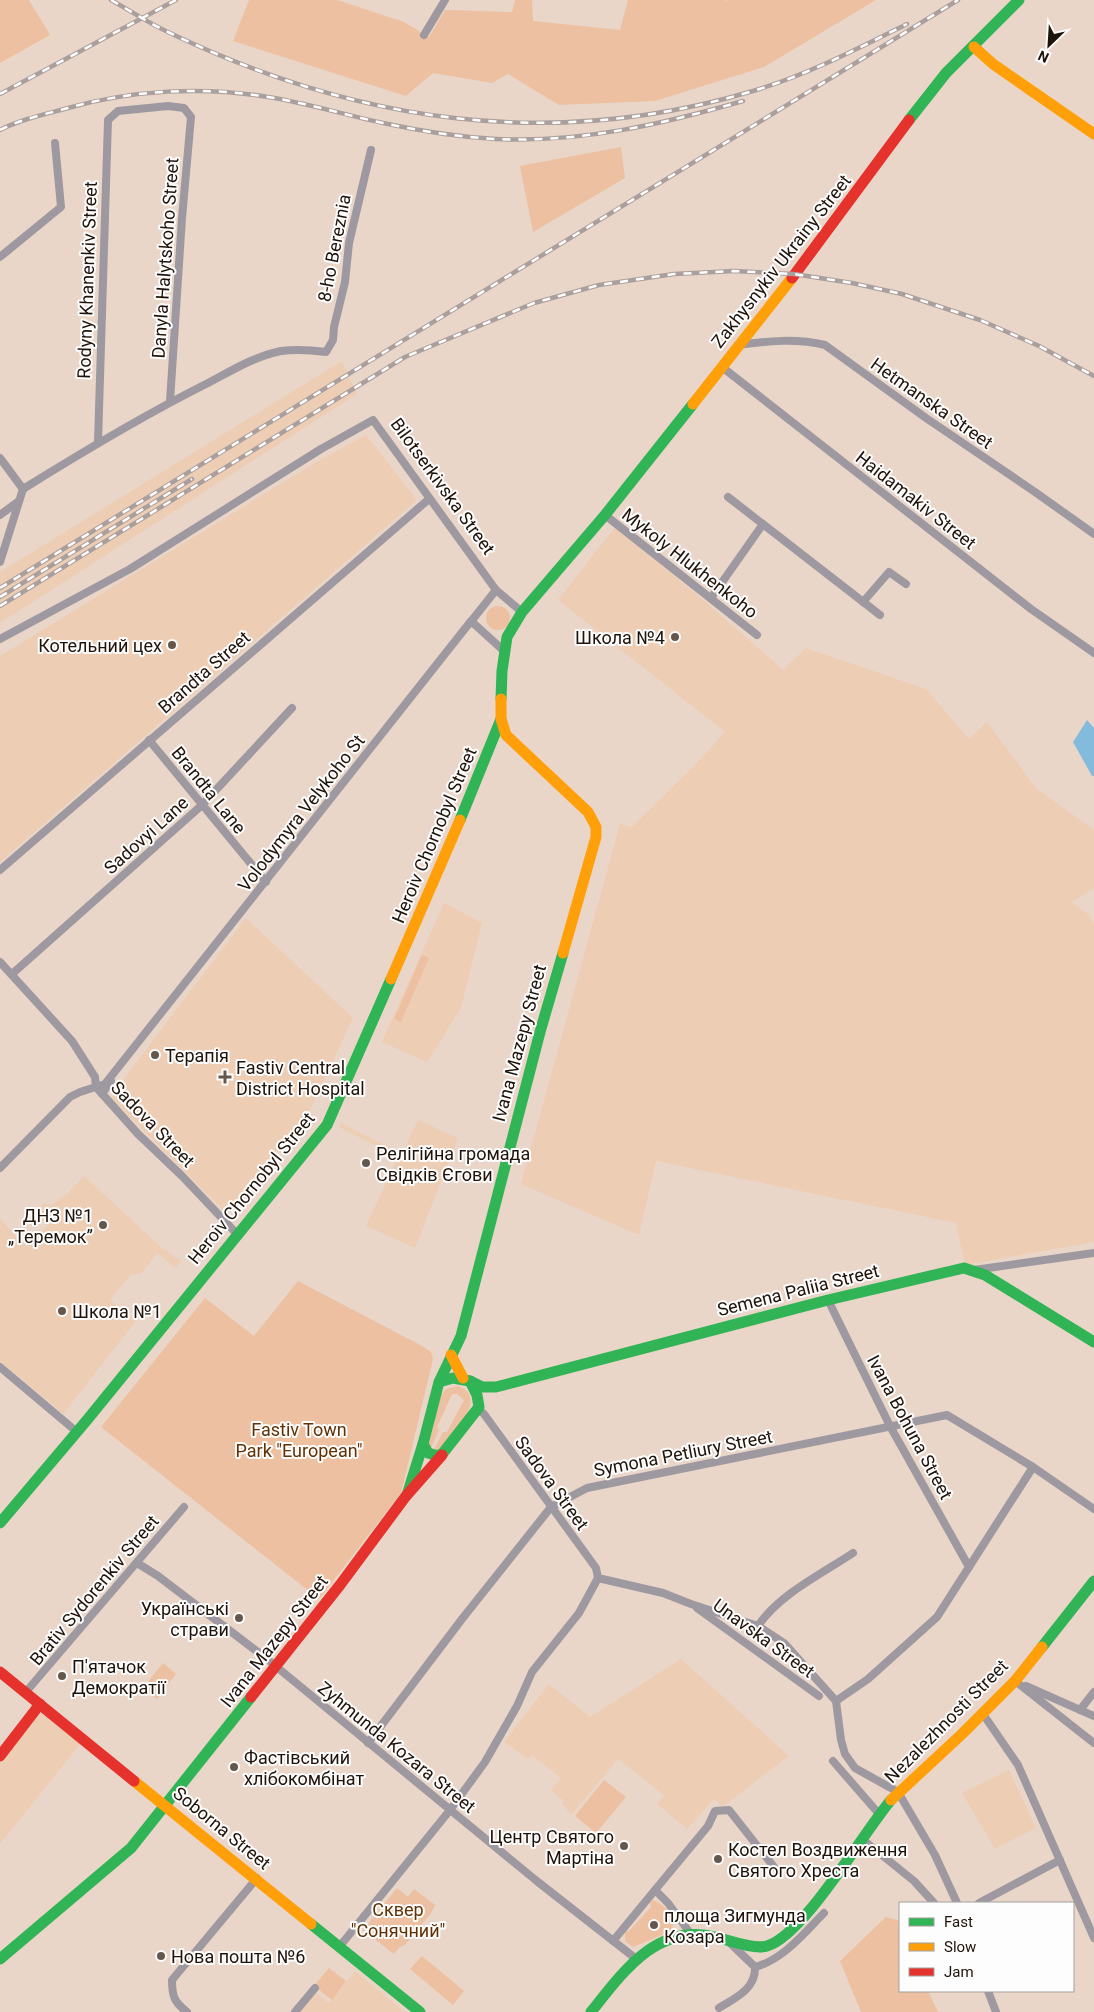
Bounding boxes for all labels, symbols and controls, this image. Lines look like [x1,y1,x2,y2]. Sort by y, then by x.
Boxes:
north arrow [1024,20,1074,70]
text: N [1036,47,1051,66]
street label: Danyla Halytskoho Street [148,157,182,359]
street label: Zakhysnykiv Ukrainy Street [707,170,855,352]
street label: Rodyny Khanenkiv Street [73,181,101,379]
street label: 8-ho Bereznia [313,192,355,304]
street label: Hetmanska Street [867,353,997,453]
street label: Bilotserkivska Street [386,414,500,558]
street label: Haidamakiv Street [852,447,980,553]
street label: Mykoly Hlukhenkoho [618,504,762,622]
street label: Brandta Street [154,626,254,717]
place label: Школа №4 [575,627,665,648]
marker: Школа №4 [669,631,681,643]
place label: Котельний цех [38,635,162,656]
marker: Котельний цех [166,639,178,651]
street label: Volodymyra Velykoho St [233,730,369,896]
street label: Brandta Lane [167,742,251,838]
street label: Heroiv Chornobyl Street [387,744,481,926]
street label: Sadovyi Lane [100,792,192,878]
street label: Ivana Mazepy Street [488,962,550,1124]
place label: Терапія [165,1045,229,1066]
marker: Терапія [149,1049,161,1061]
place label: Fastiv Central District Hospital [236,1057,365,1099]
marker: Fastiv Central District Hospital [218,1070,232,1084]
street label: Sadova Street [107,1077,199,1171]
street label: Heroiv Chornobyl Street [183,1108,319,1268]
place label: Релігійна громада Свідків Єгови [376,1143,530,1185]
marker: Релігійна громада Свідків Єгови [360,1157,372,1169]
place label: ДНЗ №1 „Теремок” [8,1205,93,1247]
marker: ДНЗ №1 „Теремок” [97,1219,109,1231]
street label: Semena Paliia Street [715,1260,881,1320]
place label: Школа №1 [72,1301,162,1322]
marker: Школа №1 [56,1305,68,1317]
street label: Ivana Bohuna Street [863,1351,957,1503]
park label: Fastiv Town Park "European" [236,1419,362,1461]
street label: Symona Petliury Street [592,1425,774,1481]
street label: Sadova Street [511,1432,593,1534]
street label: Brativ Sydorenkiv Street [25,1511,163,1669]
street label: Ivana Mazepy Street [216,1571,332,1711]
street label: Unavska Street [709,1594,819,1682]
place label: Українські страви [141,1598,229,1640]
marker: Українські страви [233,1612,245,1624]
street label: Nezalezhnosti Street [880,1655,1012,1787]
place label: П'ятачок Демократії [72,1656,167,1698]
marker: П'ятачок Демократії [56,1670,68,1682]
street label: Zyhmunda Kozara Street [314,1677,480,1817]
place label: Фастівський хлібокомбінат [244,1747,364,1789]
marker: Фастівський хлібокомбінат [228,1761,240,1773]
street label: Soborna Street [169,1782,275,1874]
place label: Центр Святого Мартіна [490,1826,614,1868]
place label: Костел Воздвиження Святого Хреста [728,1839,907,1881]
marker: Центр Святого Мартіна [618,1840,630,1852]
marker: Костел Воздвиження Святого Хреста [712,1853,724,1865]
park label: Сквер "Сонячний" [351,1899,445,1941]
legend [899,1902,1074,1992]
place label: площа Зигмунда Козара [664,1905,806,1947]
text: Fast [944,1913,973,1931]
marker: площа Зигмунда Козара [648,1919,660,1931]
text: Slow [944,1938,976,1956]
place label: Нова пошта №6 [171,1946,305,1967]
marker: Нова пошта №6 [155,1950,167,1962]
text: Jam [944,1963,974,1981]

